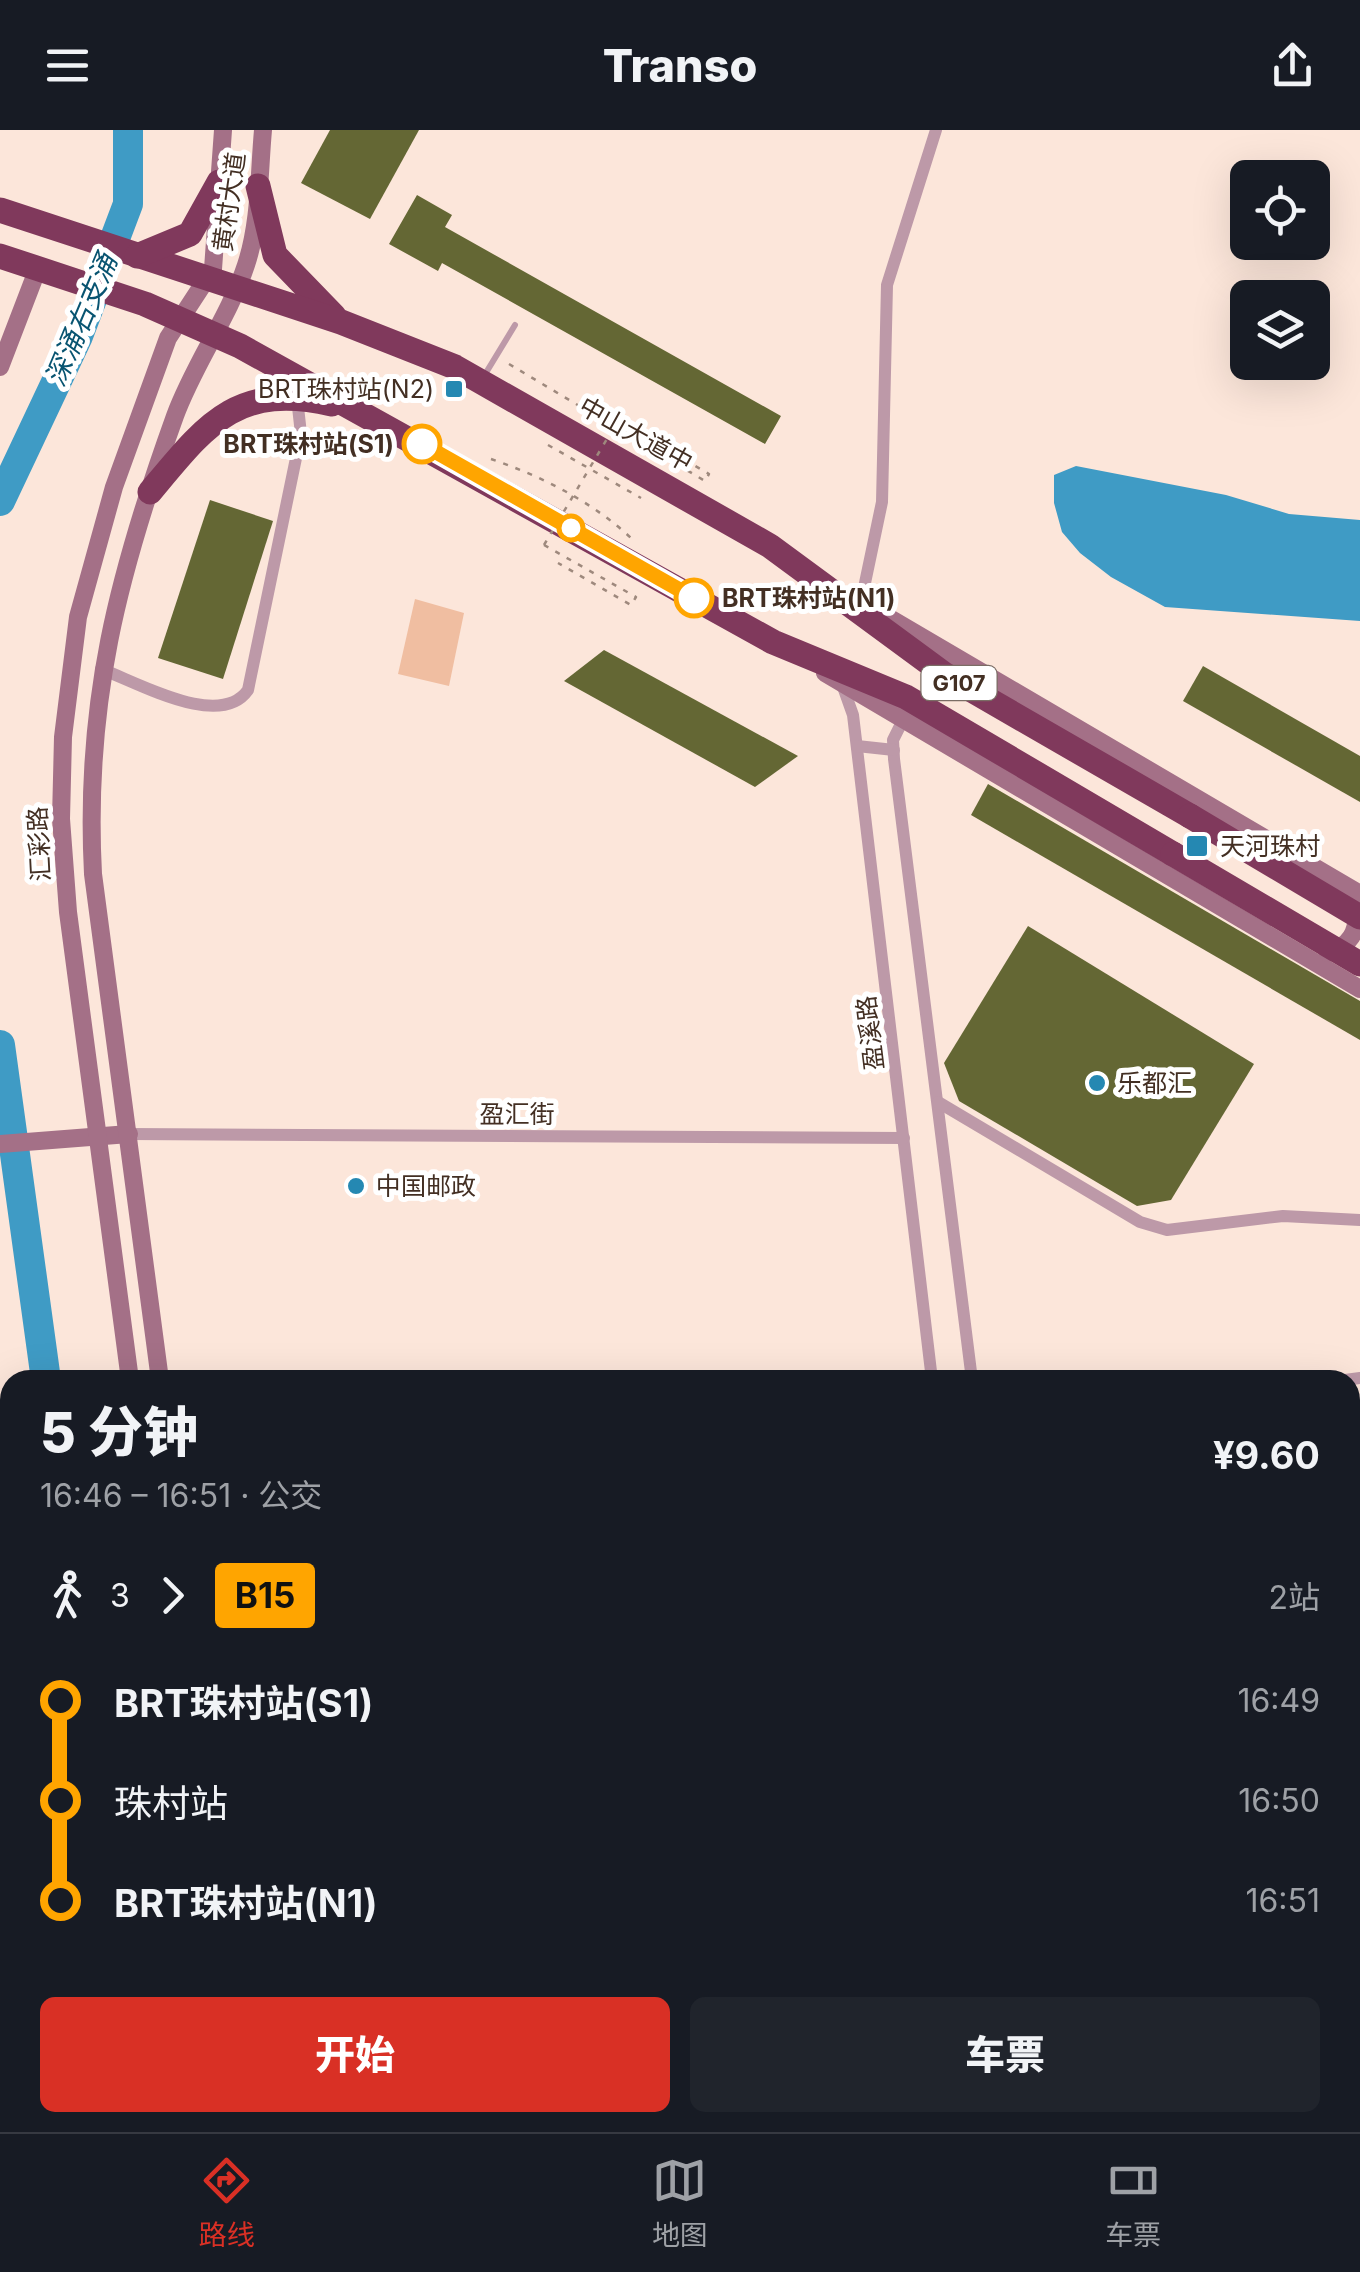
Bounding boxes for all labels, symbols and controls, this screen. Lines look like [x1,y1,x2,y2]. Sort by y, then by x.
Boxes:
icon: menu [40,38,95,93]
text: Transo [603,38,757,93]
icon: share [1265,38,1320,93]
street label: 黄村大道 [207,150,251,254]
map controls [1230,160,1330,380]
button: locate [1230,160,1330,260]
water label: 深涌右支涌 [38,246,125,391]
button: layers [1230,280,1330,380]
place label: BRT珠村站(N2) [258,374,434,404]
marker: BRT珠村站(N2) [443,378,465,400]
street label: 中山大道中 [574,391,698,477]
marker: BRT珠村站(S1) [403,425,441,463]
place label: BRT珠村站(S1) [223,429,394,459]
unlabelled marker [558,515,584,541]
marker: BRT珠村站(N1) [675,579,713,617]
place label: BRT珠村站(N1) [722,583,895,613]
road number: G107 [922,666,996,700]
street label: 汇彩路 [22,806,56,882]
place label: 天河珠村 [1220,831,1320,861]
marker: 天河珠村 [1184,833,1210,859]
street label: 盈溪路 [851,994,889,1072]
place label: 乐都汇 [1117,1068,1192,1098]
marker: 乐都汇 [1086,1072,1108,1094]
street label: 盈汇街 [479,1099,555,1129]
place label: 中国邮政 [376,1171,476,1201]
marker: 中国邮政 [345,1175,367,1197]
text: 5 分钟 [40,1399,198,1465]
text: ¥9.60 [1213,1432,1320,1478]
text: 16:46 – 16:51 · 公交 [40,1476,322,1515]
icon: walk [40,1568,95,1623]
icon: forward [145,1568,200,1623]
text: B15 [235,1574,295,1616]
text: 3 [110,1576,130,1615]
text: 2站 [1268,1578,1320,1617]
text: BRT珠村站(S1) [114,1680,373,1726]
text: 16:49 [1237,1681,1320,1720]
text: 珠村站 [114,1780,228,1826]
text: 16:50 [1238,1781,1320,1820]
text: BRT珠村站(N1) [114,1880,377,1926]
text: 16:51 [1245,1881,1320,1920]
button: 开始 [40,1997,670,2112]
button: 车票 [690,1997,1320,2112]
tab: 路线 [199,2153,255,2253]
tab: 地图 [652,2153,708,2253]
tab: 车票 [1105,2153,1161,2253]

